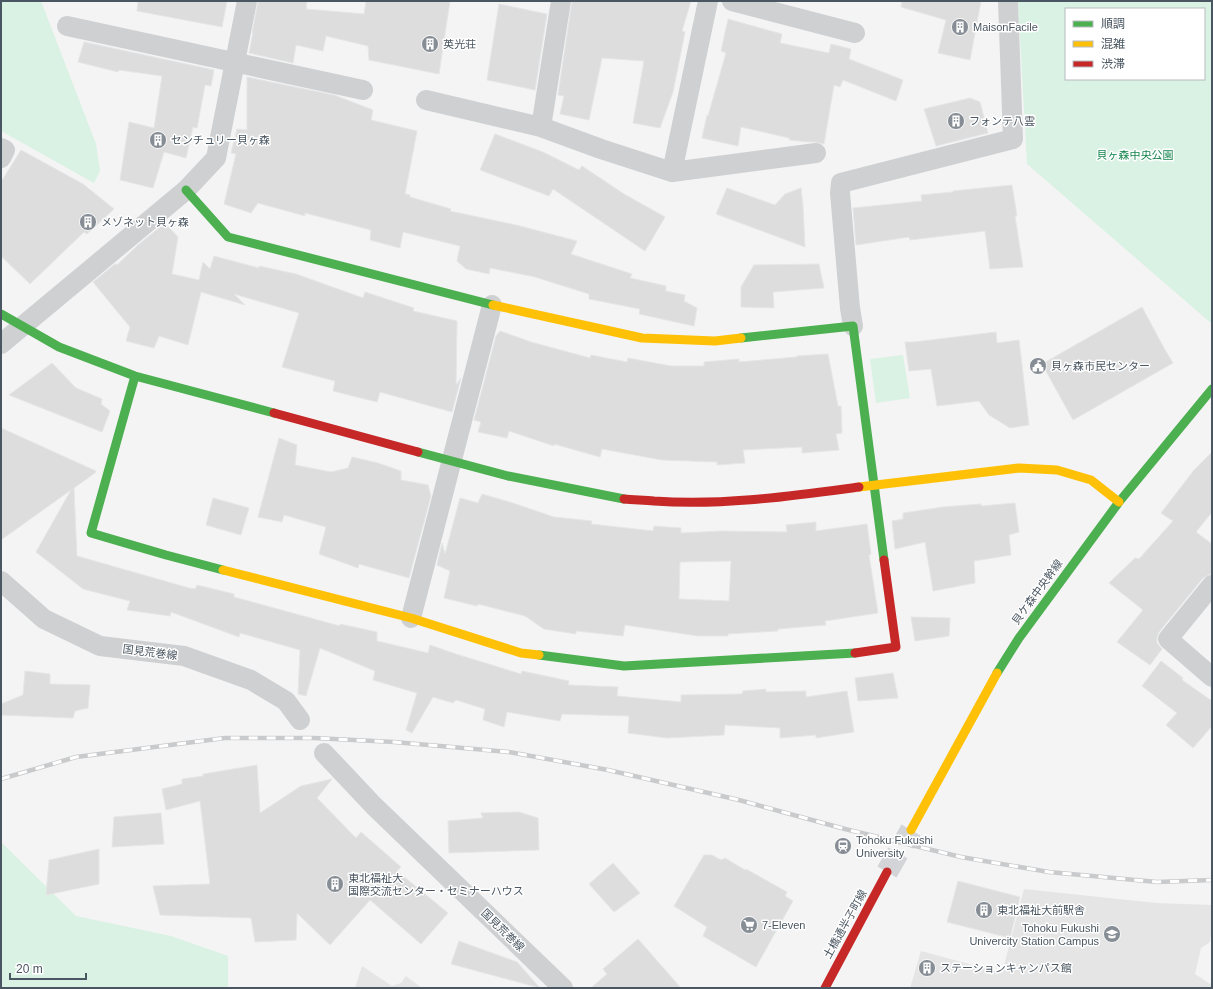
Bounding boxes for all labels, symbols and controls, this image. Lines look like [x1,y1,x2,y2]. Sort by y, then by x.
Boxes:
legend [1065,8,1205,80]
building icon: MaisonFacile [950,17,970,37]
text: 順調 [1101,17,1125,31]
place label: MaisonFacile [973,21,1038,33]
building icon: 英光荘 [420,34,440,54]
text: 混雑 [1101,37,1125,51]
place label: 英光荘 [443,38,476,50]
text: 渋滞 [1101,57,1125,71]
building icon: フォンテ八雲 [946,111,966,131]
place label: フォンテ八雲 [969,115,1035,127]
building icon: センチュリー貝ヶ森 [148,130,168,150]
place label: センチュリー貝ヶ森 [171,134,270,146]
park label: 貝ヶ森中央公園 [1097,149,1174,161]
building icon: メゾネット貝ヶ森 [78,212,98,232]
place label: メゾネット貝ヶ森 [101,216,189,228]
public building icon: 貝ヶ森市民センター [1028,356,1048,376]
place label: 貝ヶ森市民センター [1051,360,1150,372]
street label: 貝ケ森中央幹線 [1010,557,1064,627]
street label: 国見荒巻線 [122,643,178,661]
place label: Tohoku Fukushi University [856,834,933,859]
station icon: Tohoku Fukushi University [833,836,853,856]
place label: 東北福祉大 国際交流センター・セミナーハウス [348,872,524,897]
building icon: 東北福祉大 国際交流センター・セミナーハウス [325,874,345,894]
street label: 土橋通半子町線 [821,887,869,961]
building icon: 東北福祉大前駅舎 [974,900,994,920]
place label: 東北福祉大前駅舎 [997,904,1085,916]
street label: 国見荒巻線 [479,907,527,953]
supermarket icon: 7-Eleven [739,915,759,935]
place label: 7-Eleven [762,919,805,931]
place label: Tohoku Fukushi Univercity Station Campus [969,922,1099,947]
school or university icon: Tohoku Fukushi Univercity Station Campus [1102,924,1122,944]
scale bar [10,955,86,981]
building icon: ステーションキャンパス館 [917,958,937,978]
text: 20 m [16,962,43,976]
place label: ステーションキャンパス館 [940,962,1072,974]

